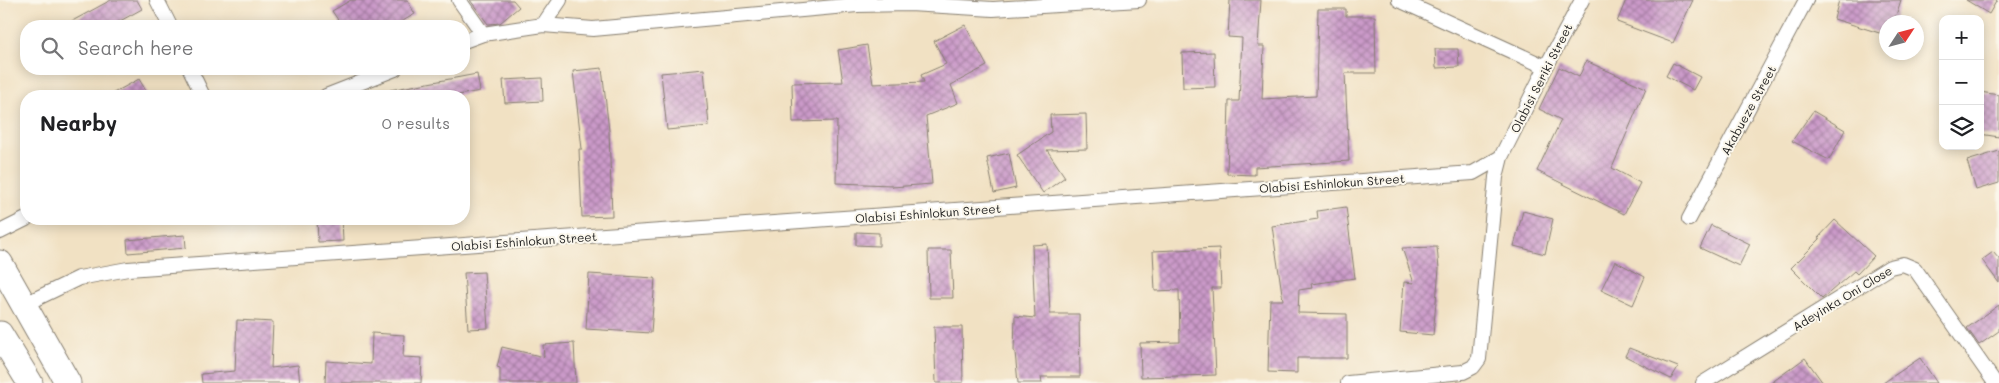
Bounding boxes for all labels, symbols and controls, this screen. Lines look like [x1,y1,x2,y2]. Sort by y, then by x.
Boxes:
north arrow [1879,15,1924,60]
map controls [1939,15,1984,150]
button: + [1939,15,1984,60]
search box [20,20,470,75]
street label: Olabisi Seriki Street [1506,21,1576,135]
icon: search [38,34,66,62]
text: Search here [78,35,194,60]
button: − [1939,60,1984,105]
street label: Akabueze Street [1717,62,1779,158]
button: layers [1939,105,1984,150]
text: Nearby [40,109,117,136]
text: 0 results [382,112,450,133]
street label: Olabisi Eshinlokun Street [1259,170,1405,196]
street label: Olabisi Eshinlokun Street [855,200,1001,226]
street label: Olabisi Eshinlokun Street [451,228,597,254]
street label: Adeyinka Oni Close [1789,262,1895,334]

